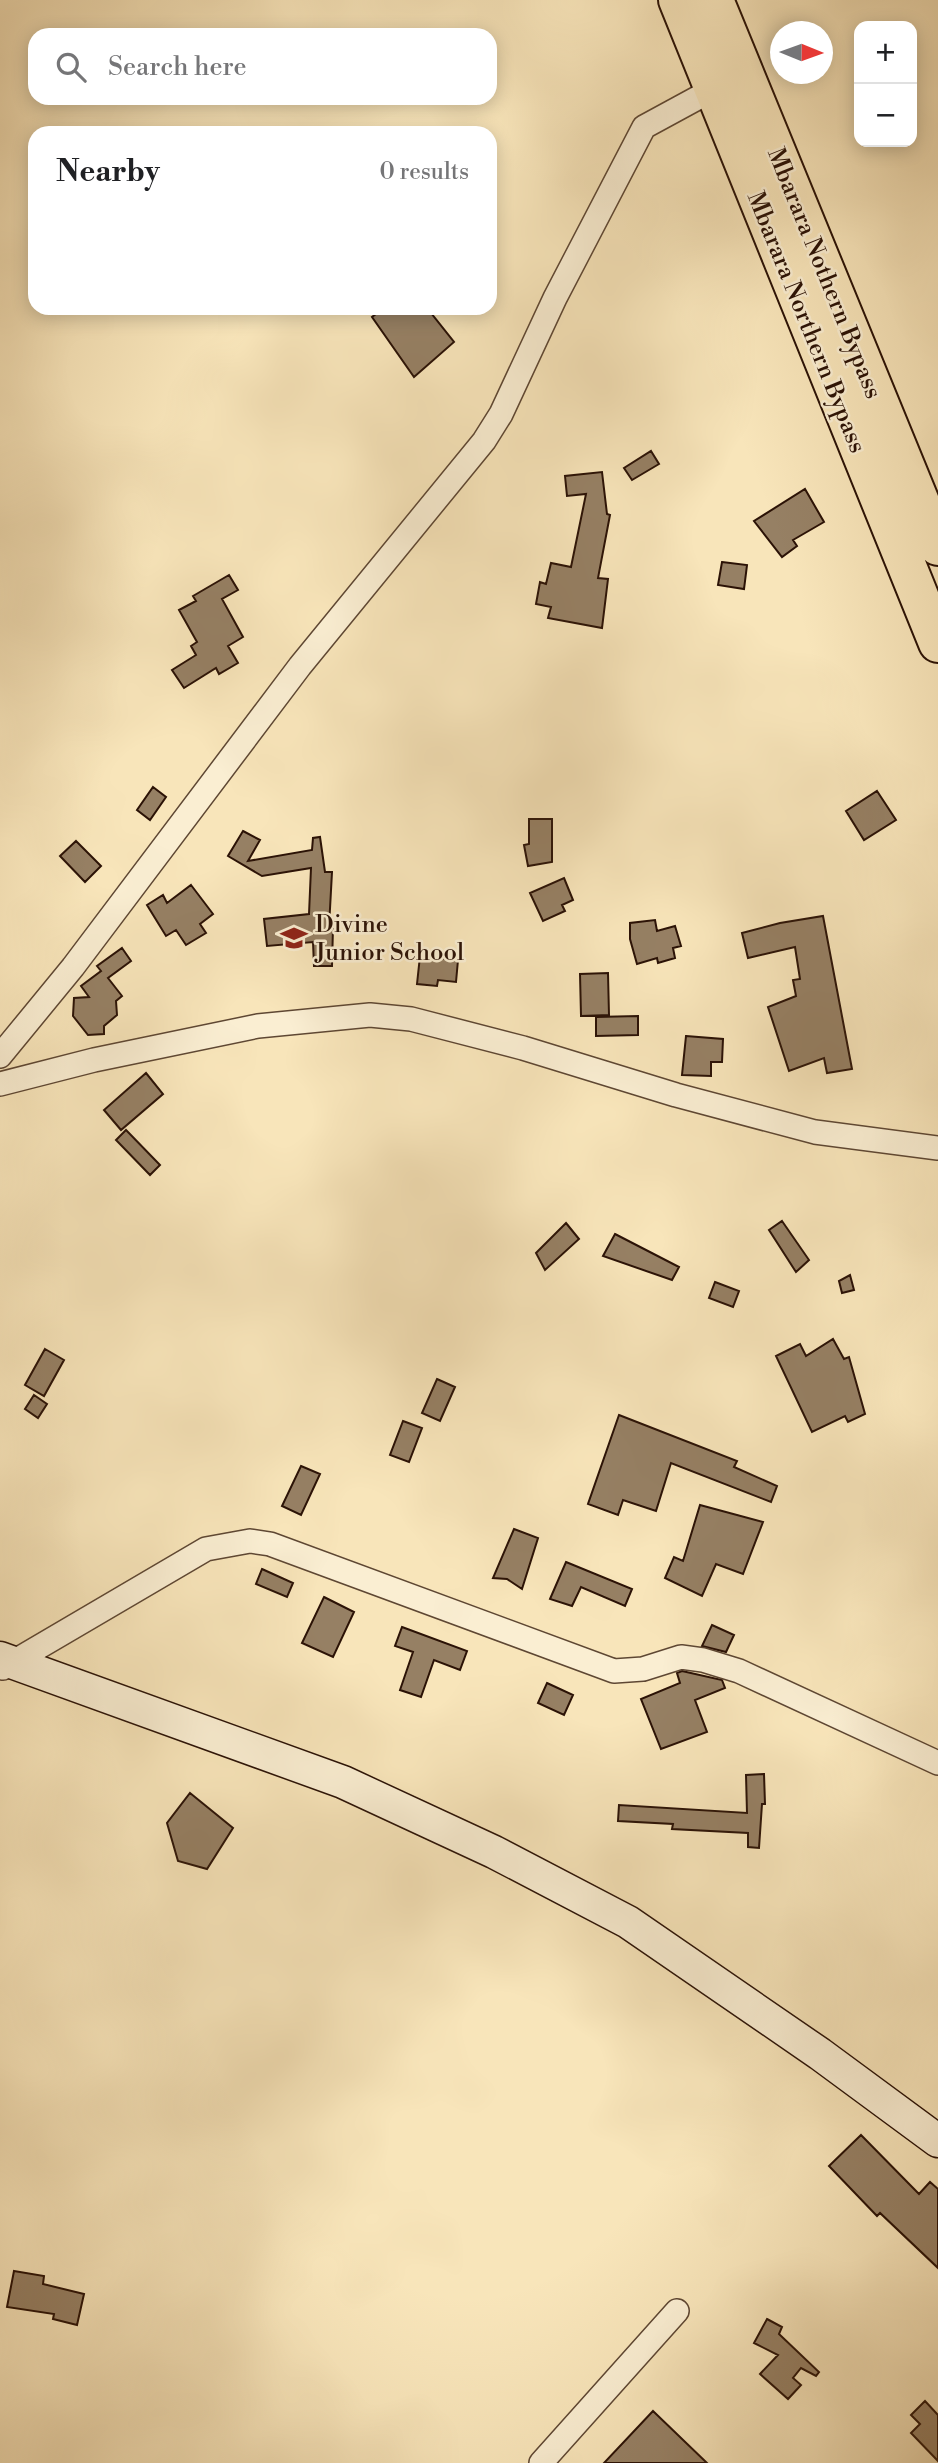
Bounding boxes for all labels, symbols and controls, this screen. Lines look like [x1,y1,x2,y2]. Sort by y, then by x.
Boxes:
north arrow [770,21,833,84]
map controls [854,21,917,147]
button: + [854,21,917,84]
search box [28,28,497,105]
icon: search [52,48,90,86]
text: Search here [108,51,247,83]
button: − [854,84,917,147]
street label: Mbarara Nothern Bypass [760,144,888,403]
text: Nearby [56,153,160,191]
text: 0 results [379,158,469,186]
street label: Mbarara Northern Bypass [740,187,872,457]
place label: Divine Junior School [314,910,464,968]
school or university icon: Divine Junior School [279,923,309,953]

